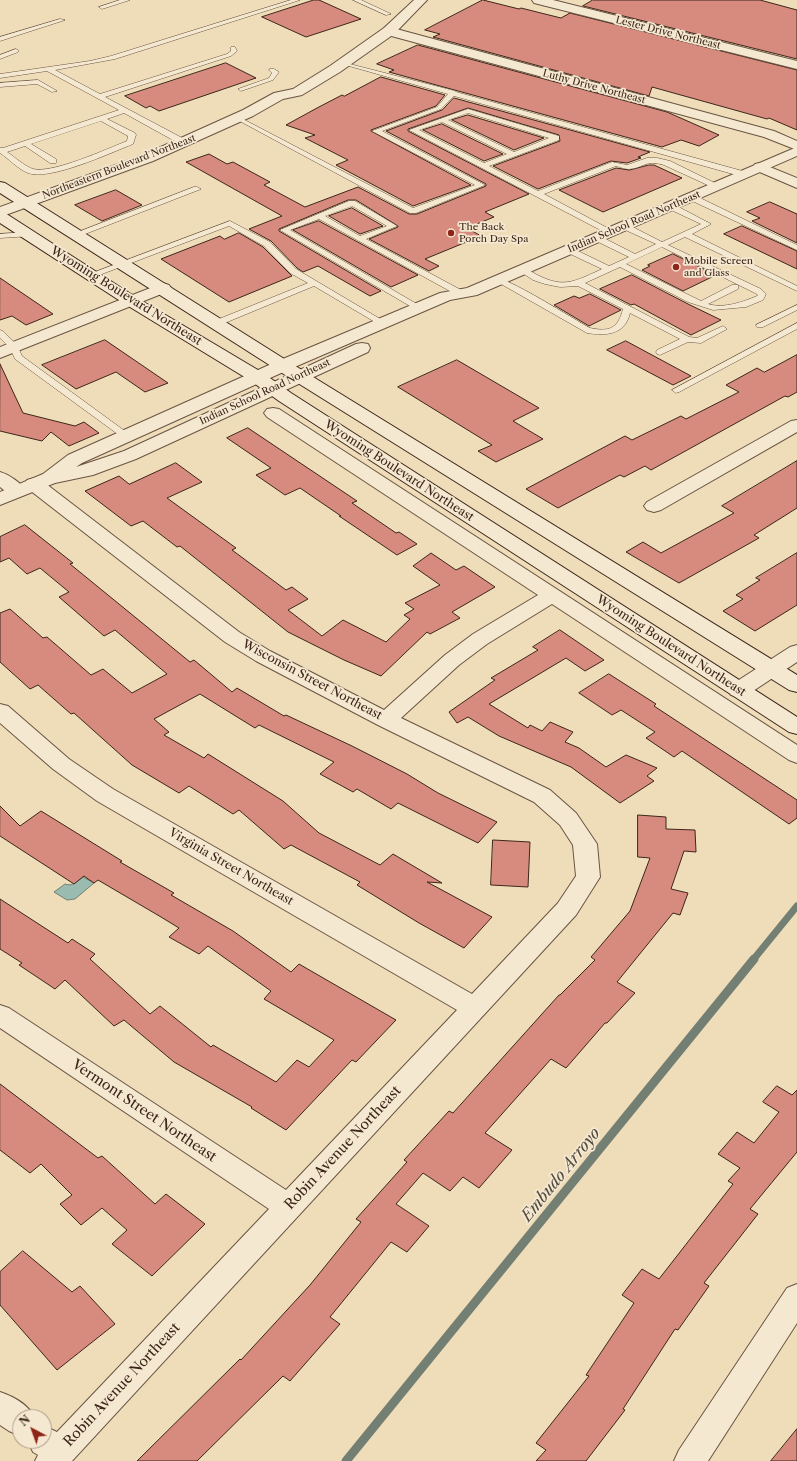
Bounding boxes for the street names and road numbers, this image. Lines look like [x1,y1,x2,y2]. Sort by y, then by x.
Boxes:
street label: Lester Drive Northeast [614,14,722,52]
street label: Luthy Drive Northeast [541,67,647,107]
street label: Northeastern Boulevard Northeast [41,132,197,202]
street label: Indian School Road Northeast [566,189,702,255]
street label: Wyoming Boulevard Northeast [48,243,204,349]
street label: Indian School Road Northeast [198,356,332,428]
street label: Wyoming Boulevard Northeast [322,417,476,525]
street label: Wyoming Boulevard Northeast [594,592,748,700]
street label: Wisconsin Street Northeast [240,637,384,723]
street label: Virginia Street Northeast [166,825,296,909]
street label: Vermont Street Northeast [69,1056,219,1166]
street label: Robin Avenue Northeast [281,1083,405,1213]
street label: Robin Avenue Northeast [60,1320,184,1450]

